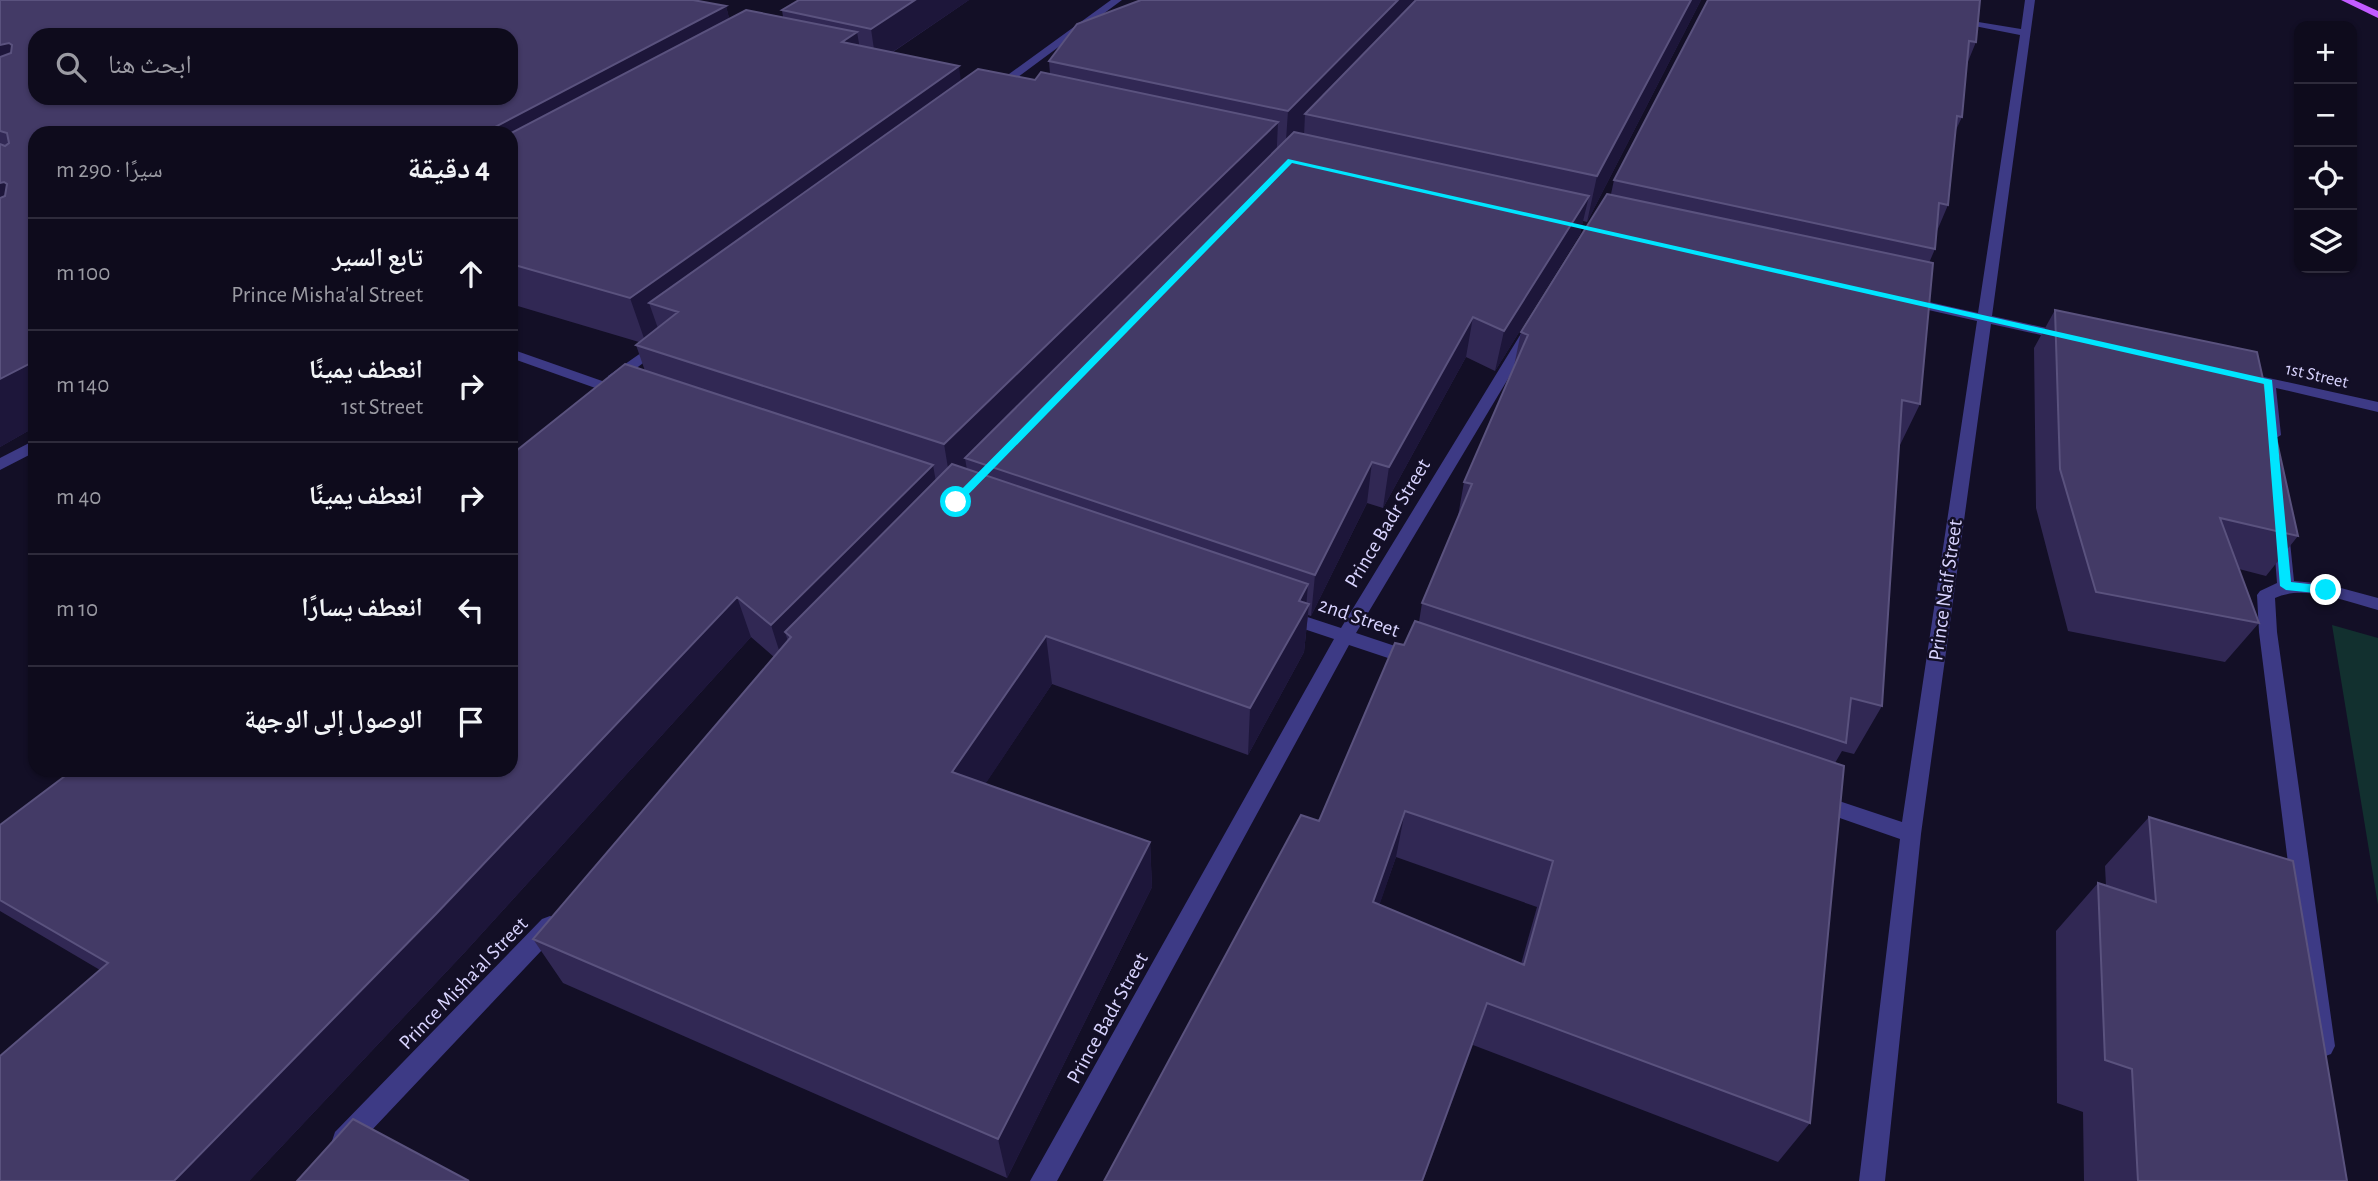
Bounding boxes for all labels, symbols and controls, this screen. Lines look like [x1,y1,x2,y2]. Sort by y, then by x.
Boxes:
map controls [2294,21,2357,273]
button: + [2294,21,2357,84]
search box [28,28,518,105]
icon: search [52,48,90,86]
text: ابحث هنا [108,52,192,78]
button: − [2294,84,2357,147]
button: locate [2294,147,2357,210]
text: 4 دقيقة [407,154,490,184]
text: سيرًا · 290 m [56,159,163,182]
button: layers [2294,210,2357,273]
text: تابع السير [332,245,423,271]
icon: ahead [452,255,490,293]
text: 100 m [56,262,110,285]
text: Prince Misha'al Street [231,284,423,307]
text: انعطف يمينًا [309,357,423,383]
street label: 1st Street [2284,360,2350,392]
icon: right [452,367,490,405]
text: 140 m [56,374,109,397]
text: 1st Street [341,396,423,419]
street label: Prince Badr Street [1341,455,1434,591]
icon: right [452,479,490,517]
text: انعطف يمينًا [309,483,423,509]
text: 40 m [56,486,101,509]
route start [940,486,971,517]
street label: Prince Naif Street [1925,518,1966,662]
route end [2310,574,2341,605]
icon: left [452,591,490,629]
street label: 2nd Street [1316,594,1402,641]
text: انعطف يسارًا [301,595,423,621]
text: 10 m [56,598,98,621]
icon: arrive [452,703,490,741]
text: الوصول إلى الوجهة [244,707,423,733]
street label: Prince Misha'al Street [395,913,532,1054]
street label: Prince Badr Street [1063,949,1152,1087]

